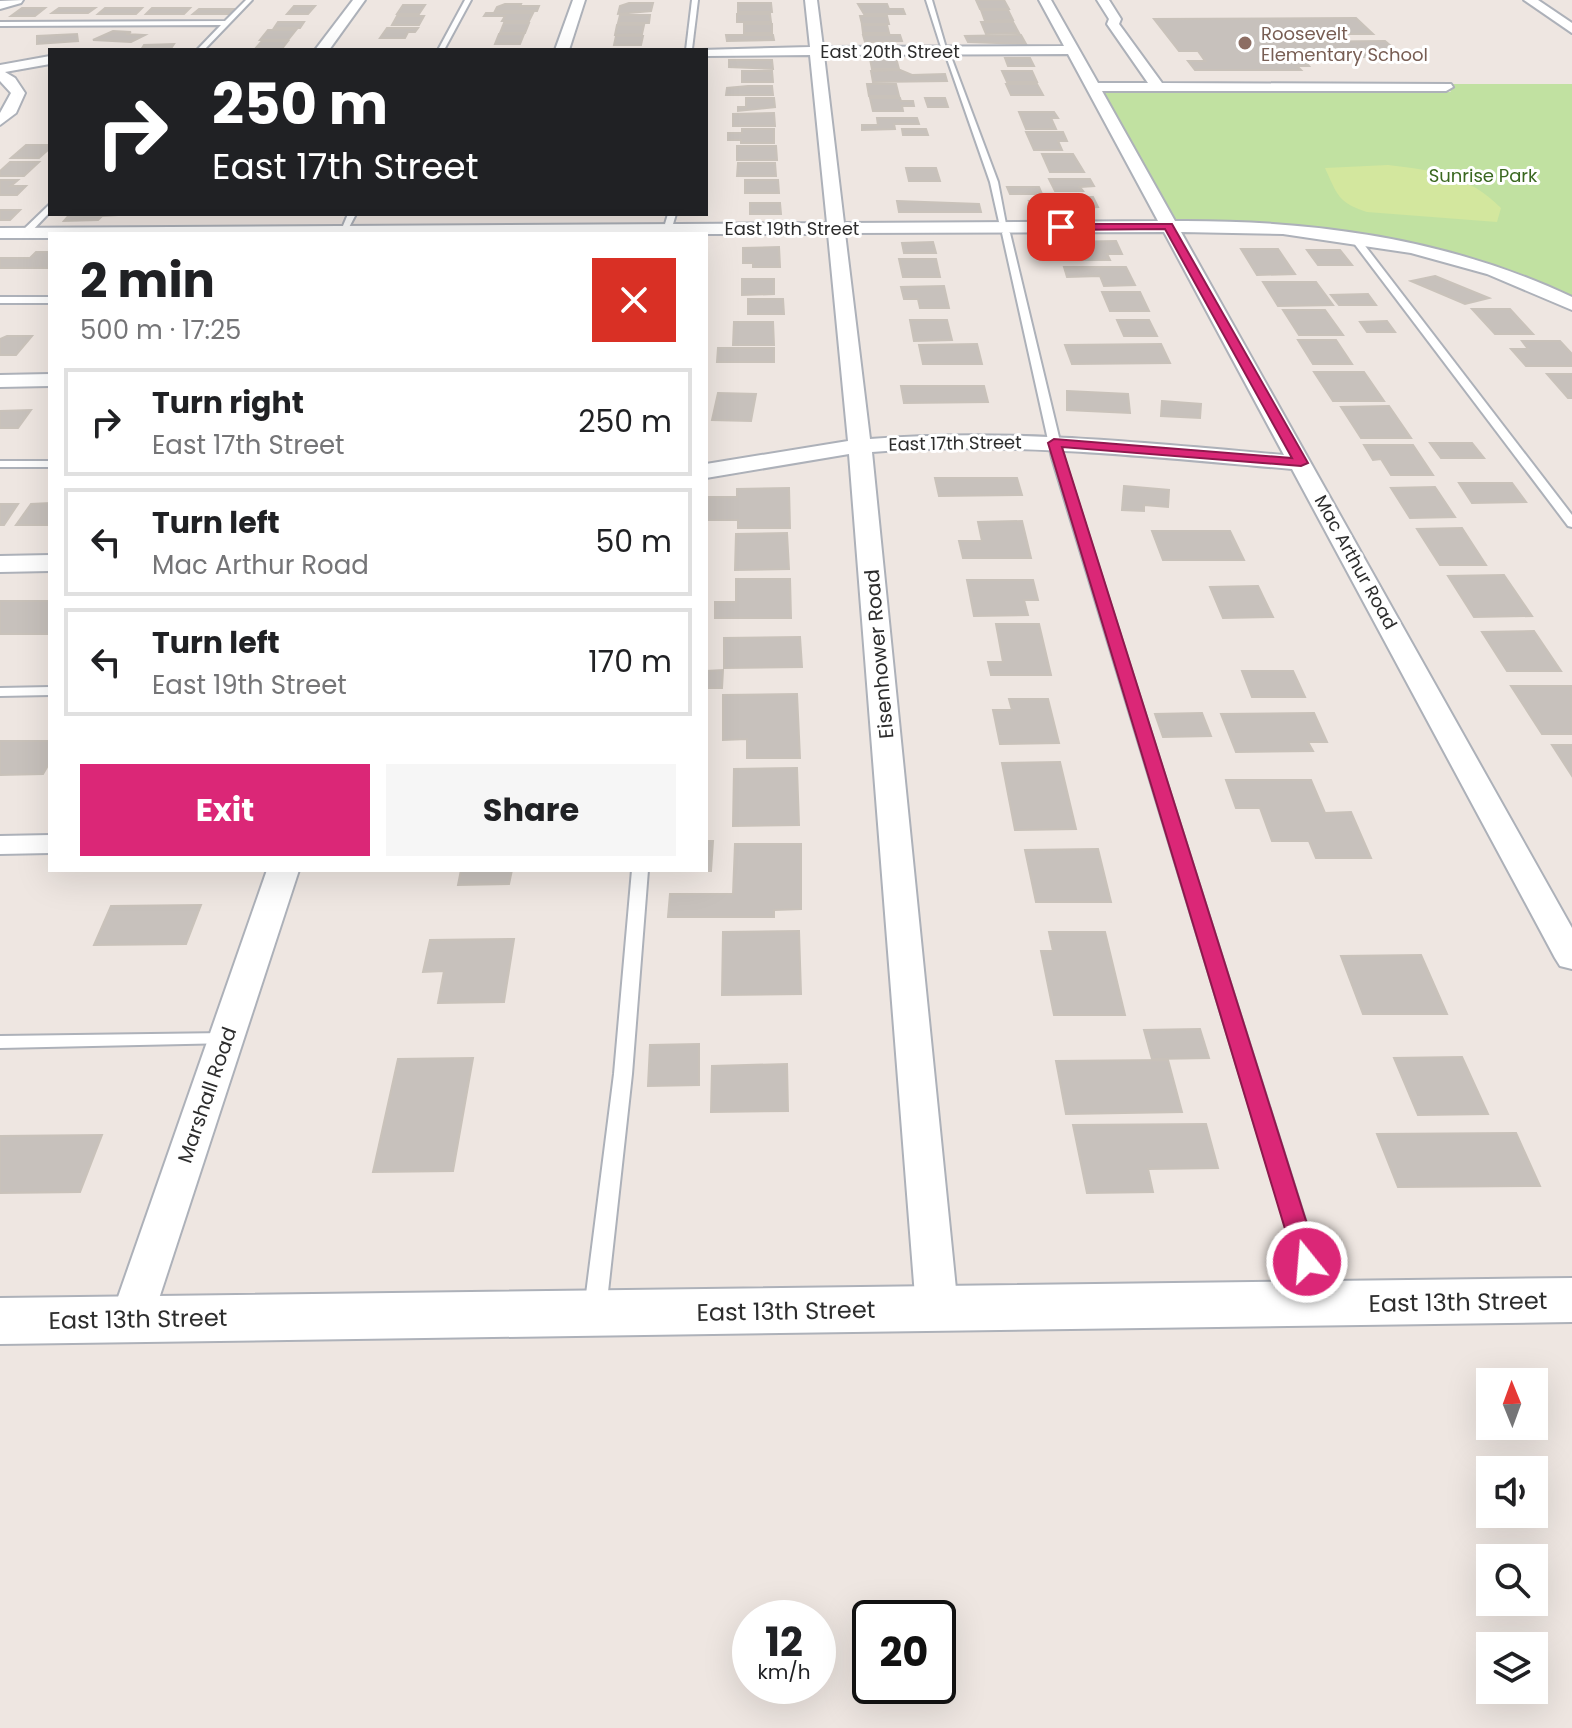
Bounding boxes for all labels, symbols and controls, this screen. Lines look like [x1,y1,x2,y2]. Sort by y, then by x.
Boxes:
place label: Roosevelt Elementary School [1261,21,1428,67]
marker: Roosevelt Elementary School [1236,34,1254,52]
street label: East 20th Street [820,39,960,64]
text: 250 m [212,65,388,144]
icon: right [80,80,184,184]
text: East 17th Street [212,141,479,192]
park label: Sunrise Park [1429,163,1538,188]
pin [1027,193,1095,261]
icon: arrive [1039,205,1083,249]
street label: East 19th Street [725,216,859,241]
text: 2 min [80,247,215,314]
button: close [592,258,676,342]
text: 500 m · 17:25 [80,312,241,348]
text: Turn right [152,381,304,424]
icon: right [84,400,128,444]
text: 250 m [578,400,672,443]
text: East 17th Street [152,427,345,463]
street label: East 17th Street [888,429,1022,457]
street label: Mac Arthur Road [1309,490,1403,634]
text: Turn left [152,501,280,544]
icon: left [84,520,128,564]
text: 50 m [595,520,672,563]
text: Mac Arthur Road [152,547,369,583]
street label: Eisenhower Road [858,568,900,740]
text: Turn left [152,621,280,664]
icon: left [84,640,128,684]
text: 170 m [588,640,672,683]
text: East 19th Street [152,667,347,703]
button: Exit [80,764,370,856]
button: Share [386,764,676,856]
street label: Marshall Road [171,1023,243,1167]
position arrow [1265,1220,1349,1304]
street label: East 13th Street [1368,1284,1548,1320]
street label: East 13th Street [696,1293,876,1329]
street label: East 13th Street [48,1301,228,1337]
north arrow [1476,1368,1548,1440]
map controls [1476,1368,1548,1704]
button: sound [1476,1456,1548,1528]
button: search [1476,1544,1548,1616]
speed limit sign: 20 [852,1600,956,1704]
text: 12 [765,1614,803,1670]
button: layers [1476,1632,1548,1704]
text: km/h [757,1658,811,1686]

